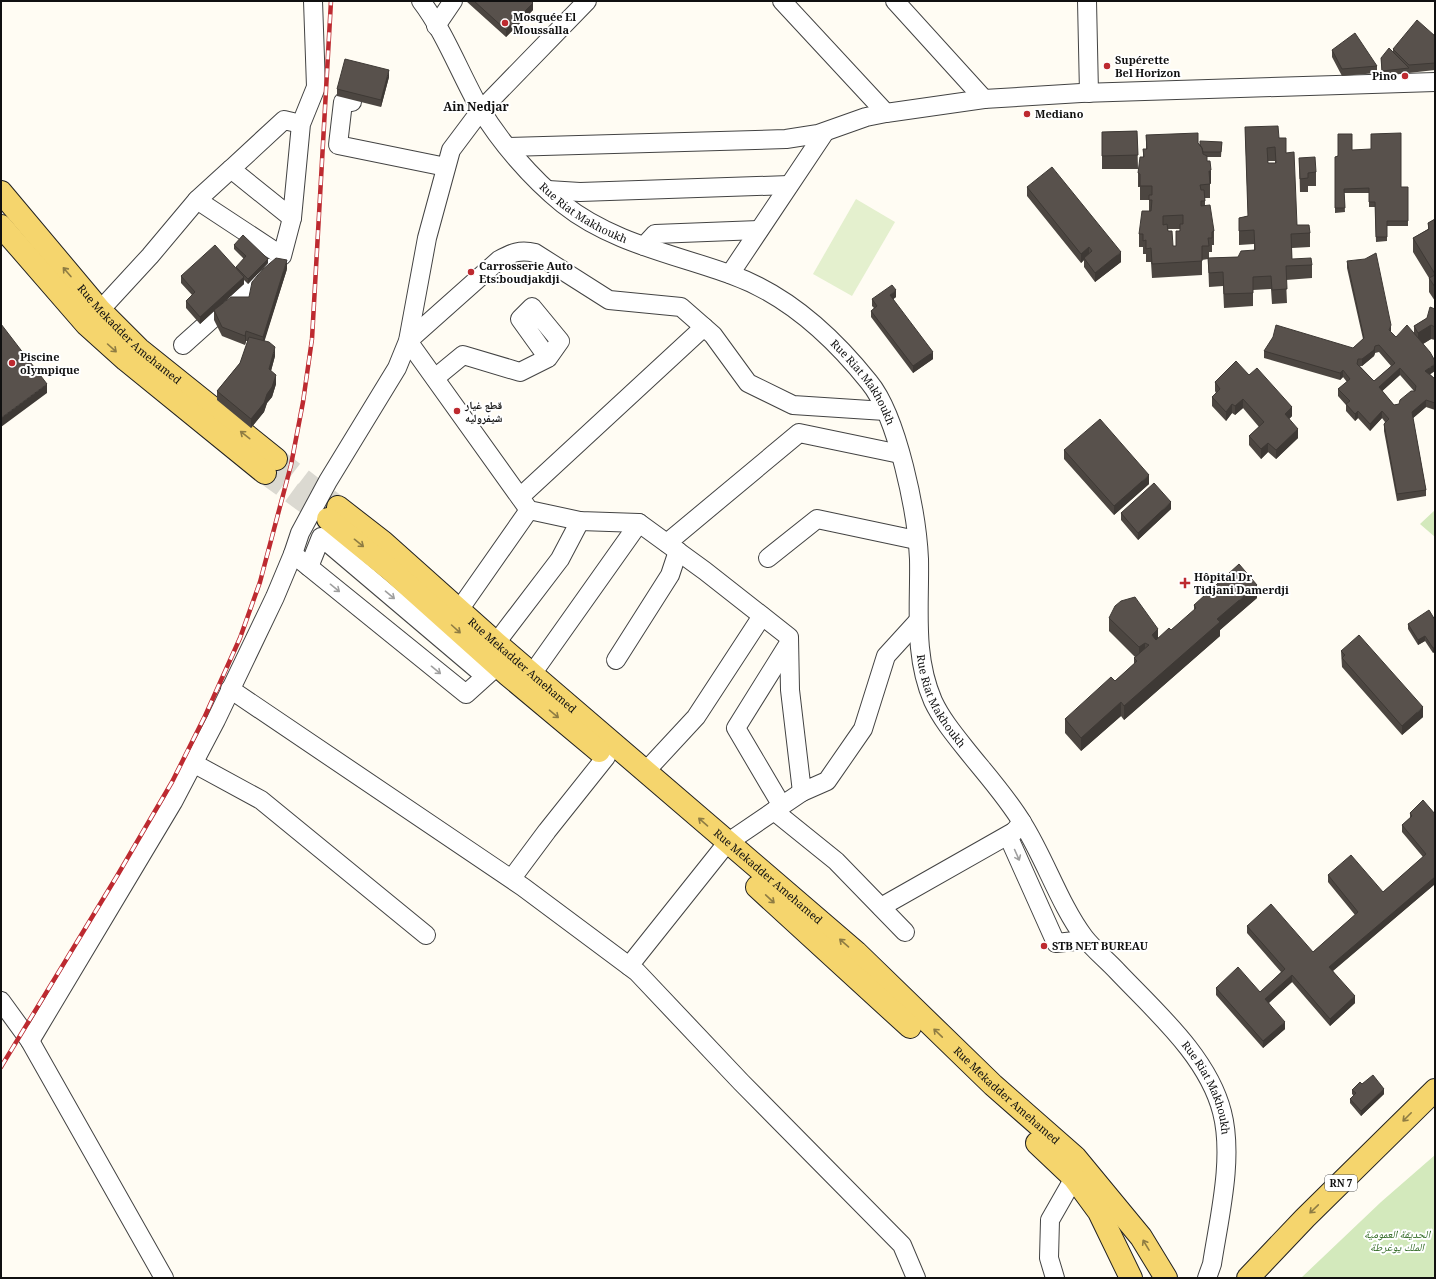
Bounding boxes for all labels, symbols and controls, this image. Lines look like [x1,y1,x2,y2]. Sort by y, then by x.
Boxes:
place label: Mosquée El Moussalla [513,9,576,41]
marker: Mosquée El Moussalla [500,18,510,28]
place label: Supérette Bel Horizon [1115,52,1181,84]
marker: Supérette Bel Horizon [1102,61,1112,71]
place label: Pino [1372,68,1397,87]
marker: Pino [1400,71,1410,81]
district label: Ain Nedjar [443,98,510,119]
place label: Mediano [1035,106,1084,125]
marker: Mediano [1022,109,1032,119]
street label: Rue Riat Makhoukh [534,179,630,250]
place label: Carrosserie Auto Ets:boudjakdji [479,258,573,290]
marker: Carrosserie Auto Ets:boudjakdji [466,267,476,277]
one-way arrow [63,268,72,278]
street label: Rue Mekadder Amehamed [71,281,185,390]
street label: Rue Riat Makhoukh [825,336,899,428]
one-way arrow [107,343,117,352]
place label: Piscine olympique [20,349,80,381]
marker: Piscine olympique [7,358,17,368]
place label: قطع غيار شيفروليه [464,397,503,429]
marker: قطع غيار شيفروليه [452,406,462,416]
one-way arrow [240,431,251,439]
one-way arrow [353,539,364,547]
place label: Hôpital Dr Tidjani Damerdji [1194,569,1289,601]
marker: Hôpital Dr Tidjani Damerdji [1179,577,1191,589]
one-way arrow [329,583,340,592]
one-way arrow [385,591,395,600]
street label: Rue Mekadder Amehamed [463,614,580,719]
one-way arrow [451,625,461,634]
street label: Rue Riat Makhoukh [910,653,970,753]
one-way arrow [430,665,441,674]
one-way arrow [549,710,560,719]
one-way arrow [697,817,708,826]
street label: Rue Mekadder Amehamed [708,825,826,930]
one-way arrow [1014,849,1021,861]
one-way arrow [765,894,775,904]
one-way arrow [839,938,849,947]
place label: STB NET BUREAU [1052,938,1149,957]
marker: STB NET BUREAU [1039,941,1049,951]
one-way arrow [933,1029,943,1038]
street label: Rue Riat Makhoukh [1175,1038,1234,1136]
street label: Rue Mekadder Amehamed [948,1043,1063,1150]
one-way arrow [1402,1112,1412,1122]
road number: RN 7 [1325,1175,1357,1191]
one-way arrow [1309,1204,1319,1213]
park label: الحديقة العمومية الملك يوغرطة [1364,1226,1431,1258]
one-way arrow [1142,1240,1150,1251]

